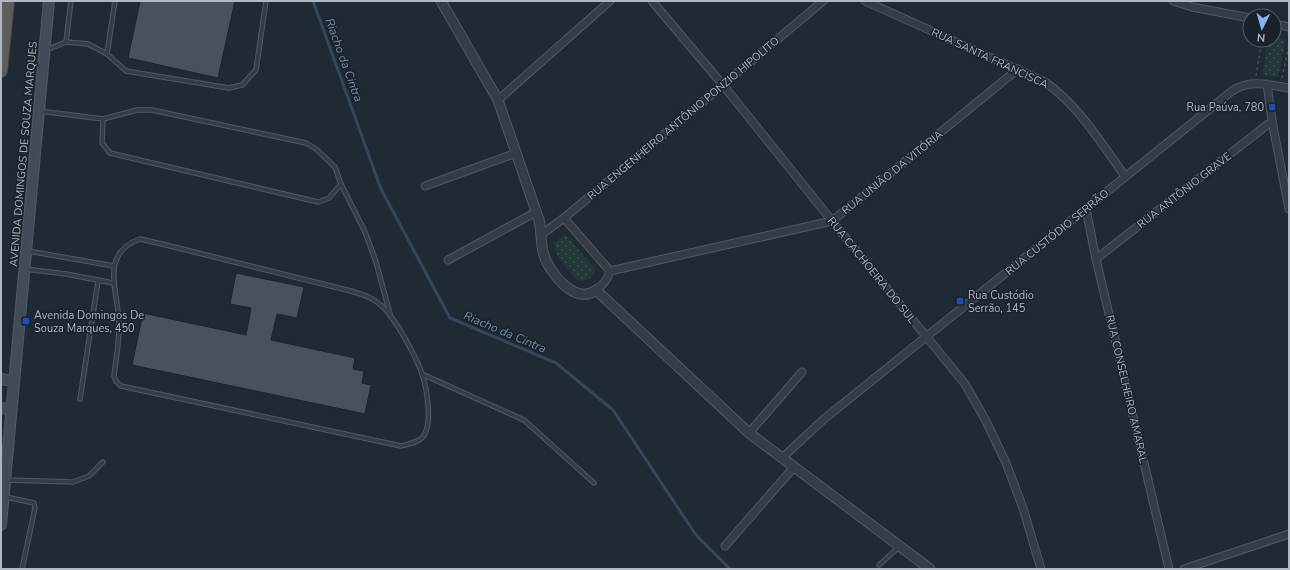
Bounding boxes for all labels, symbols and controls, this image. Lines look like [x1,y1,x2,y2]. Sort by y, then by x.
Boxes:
north arrow [1242,8,1282,48]
water label: Riacho da Cintra [321,16,367,104]
street label: RUA SANTA FRANCISCA [929,25,1051,92]
text: N [1256,30,1266,45]
street label: RUA ENGENHEIRO ANTÔNIO PONZIO HIPOLITO [584,33,782,203]
street label: AVENIDA DOMINGOS DE SOUZA MARQUES [6,40,41,267]
place label: Rua Paúva, 780 [1187,100,1264,115]
marker: Rua Paúva, 780 [1267,102,1277,112]
street label: RUA UNIÃO DA VITÓRIA [838,126,946,218]
street label: RUA ANTÔNIO GRAVE [1133,148,1235,232]
street label: RUA CUSTÓDIO SERRÃO [1002,185,1112,279]
street label: RUA CACHOEIRA DO SUL [824,214,919,327]
place label: Rua Custódio Serrão, 145 [968,288,1034,316]
marker: Rua Custódio Serrão, 145 [955,296,965,306]
water label: Riacho da Cintra [461,307,549,357]
place label: Avenida Domingos De Souza Marques, 450 [34,308,144,336]
street label: RUA CONSELHEIRO AMARAL [1102,313,1151,465]
marker: Avenida Domingos De Souza Marques, 450 [21,316,31,326]

